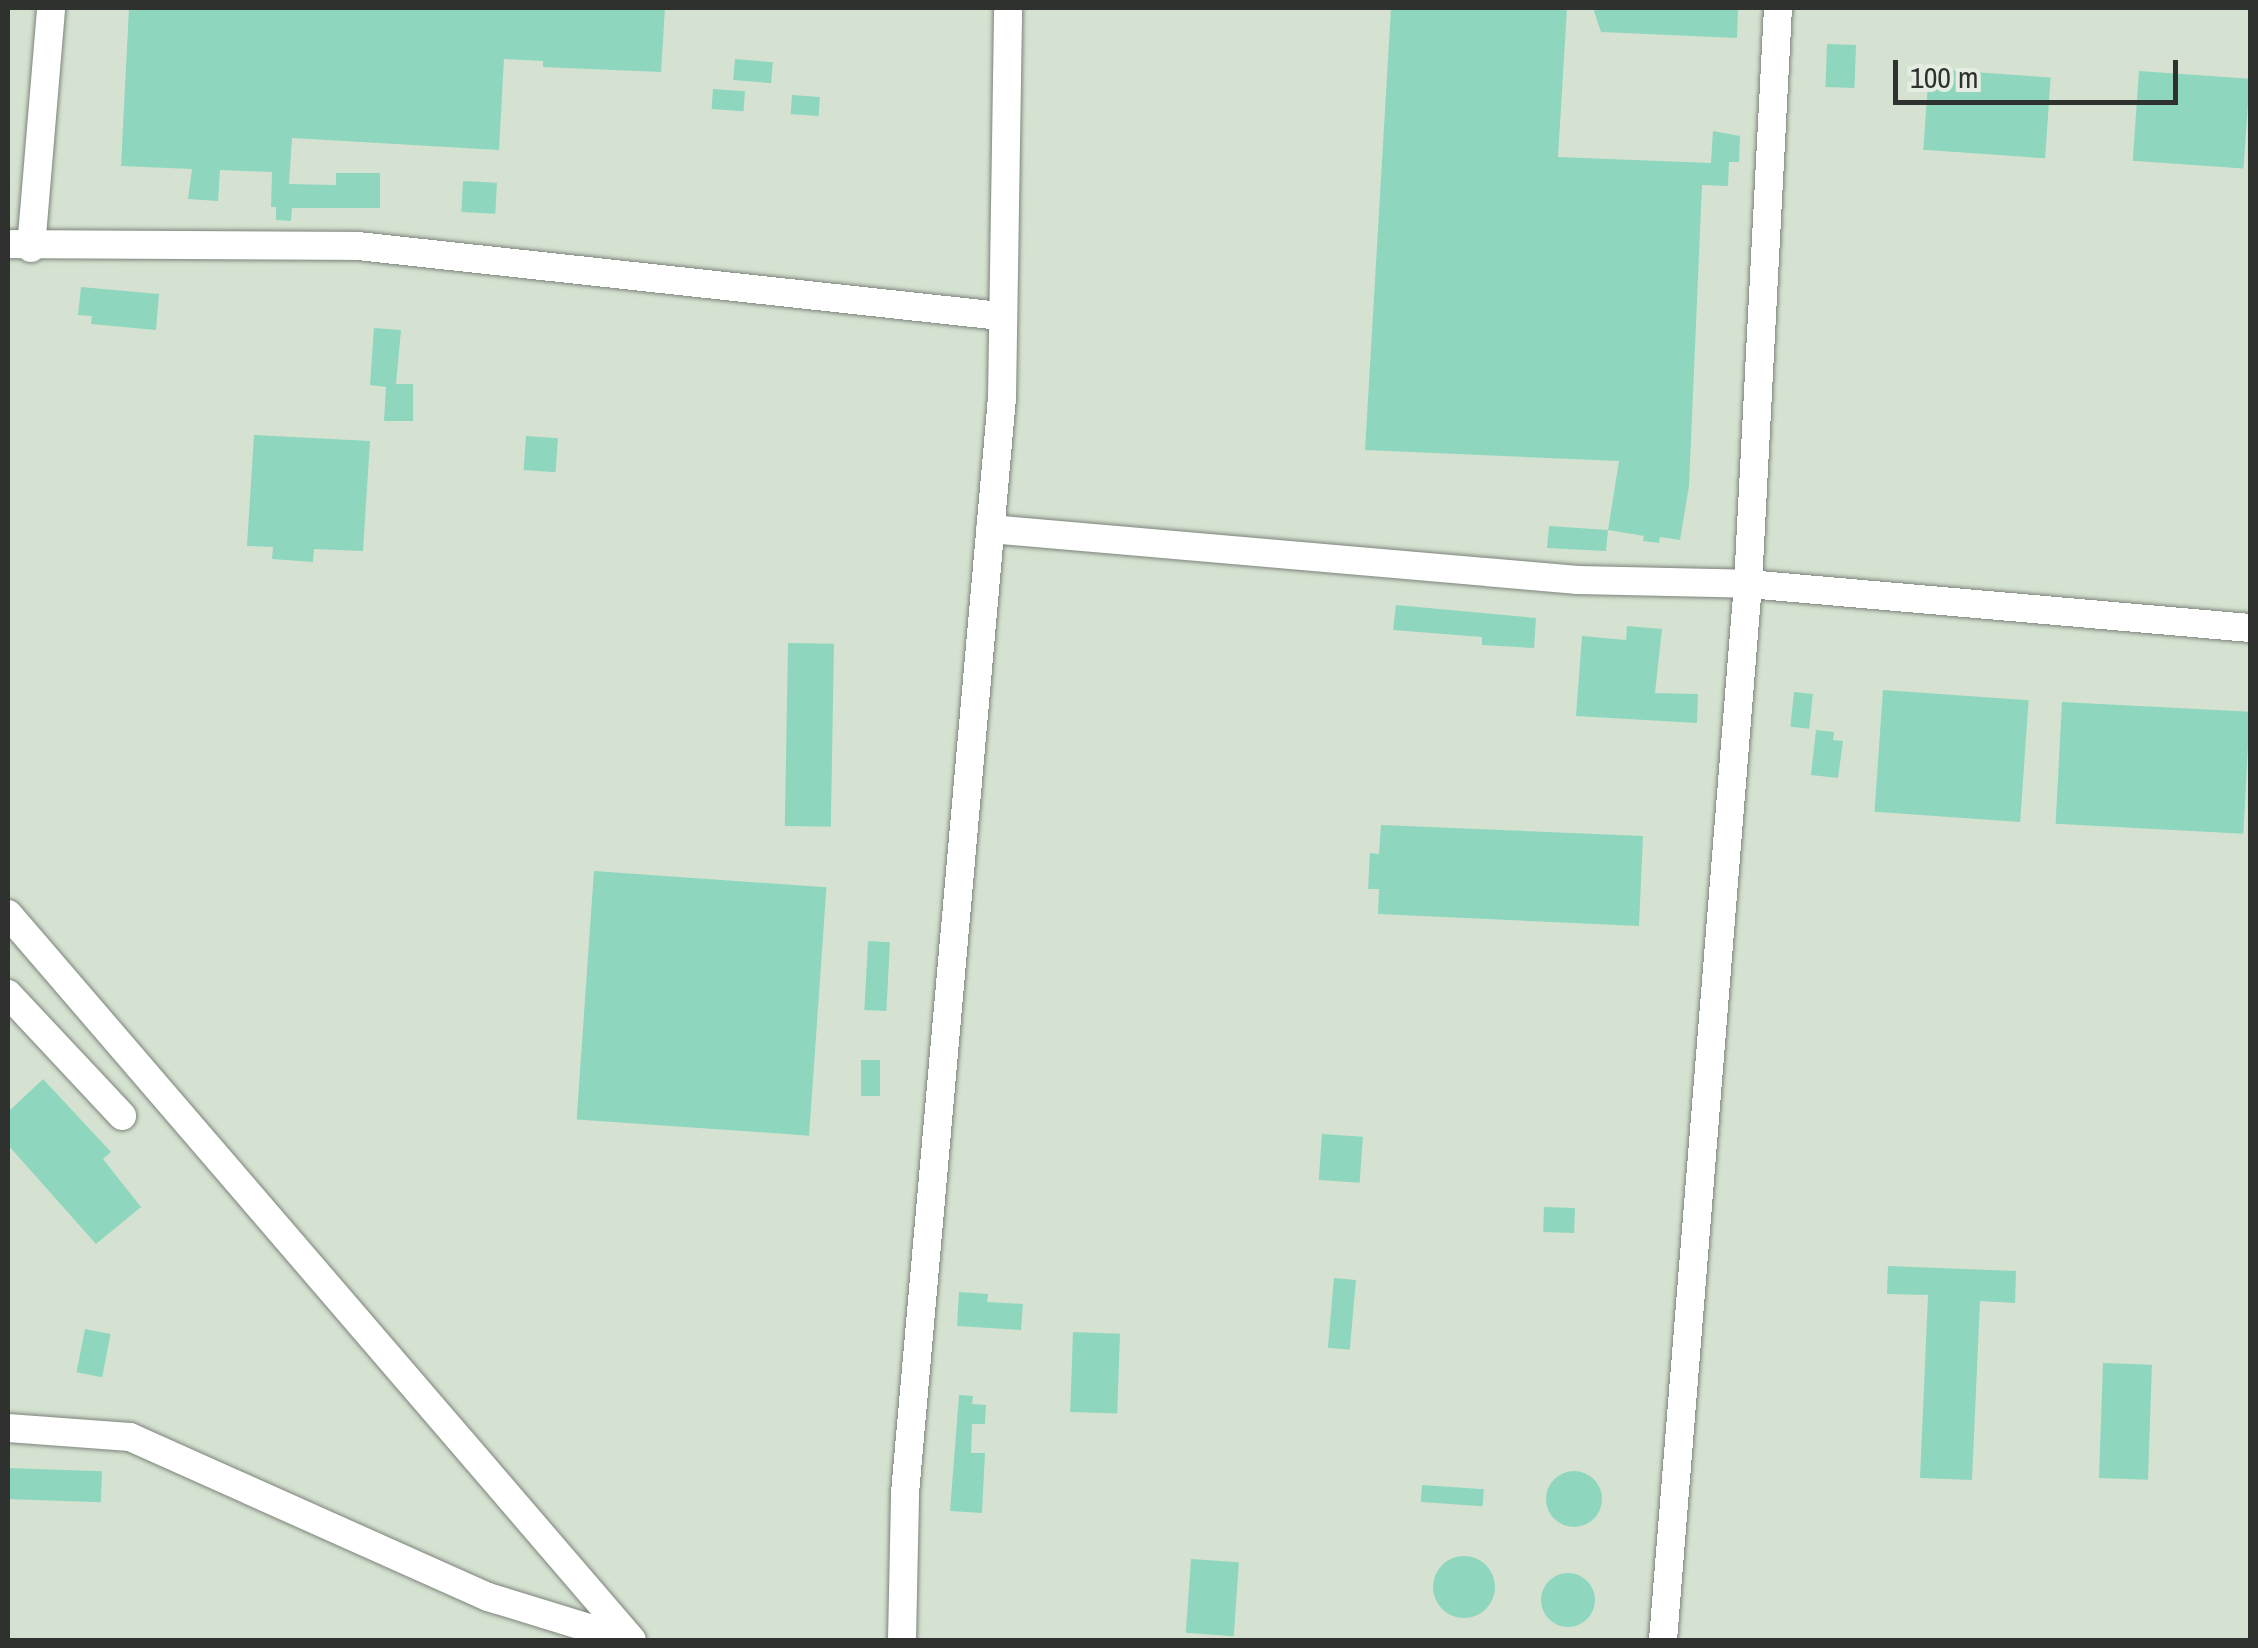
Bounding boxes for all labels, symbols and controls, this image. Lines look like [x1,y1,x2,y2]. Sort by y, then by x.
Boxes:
scale bar [1898,40,2183,102]
text: 100 m [1910,57,1978,97]

